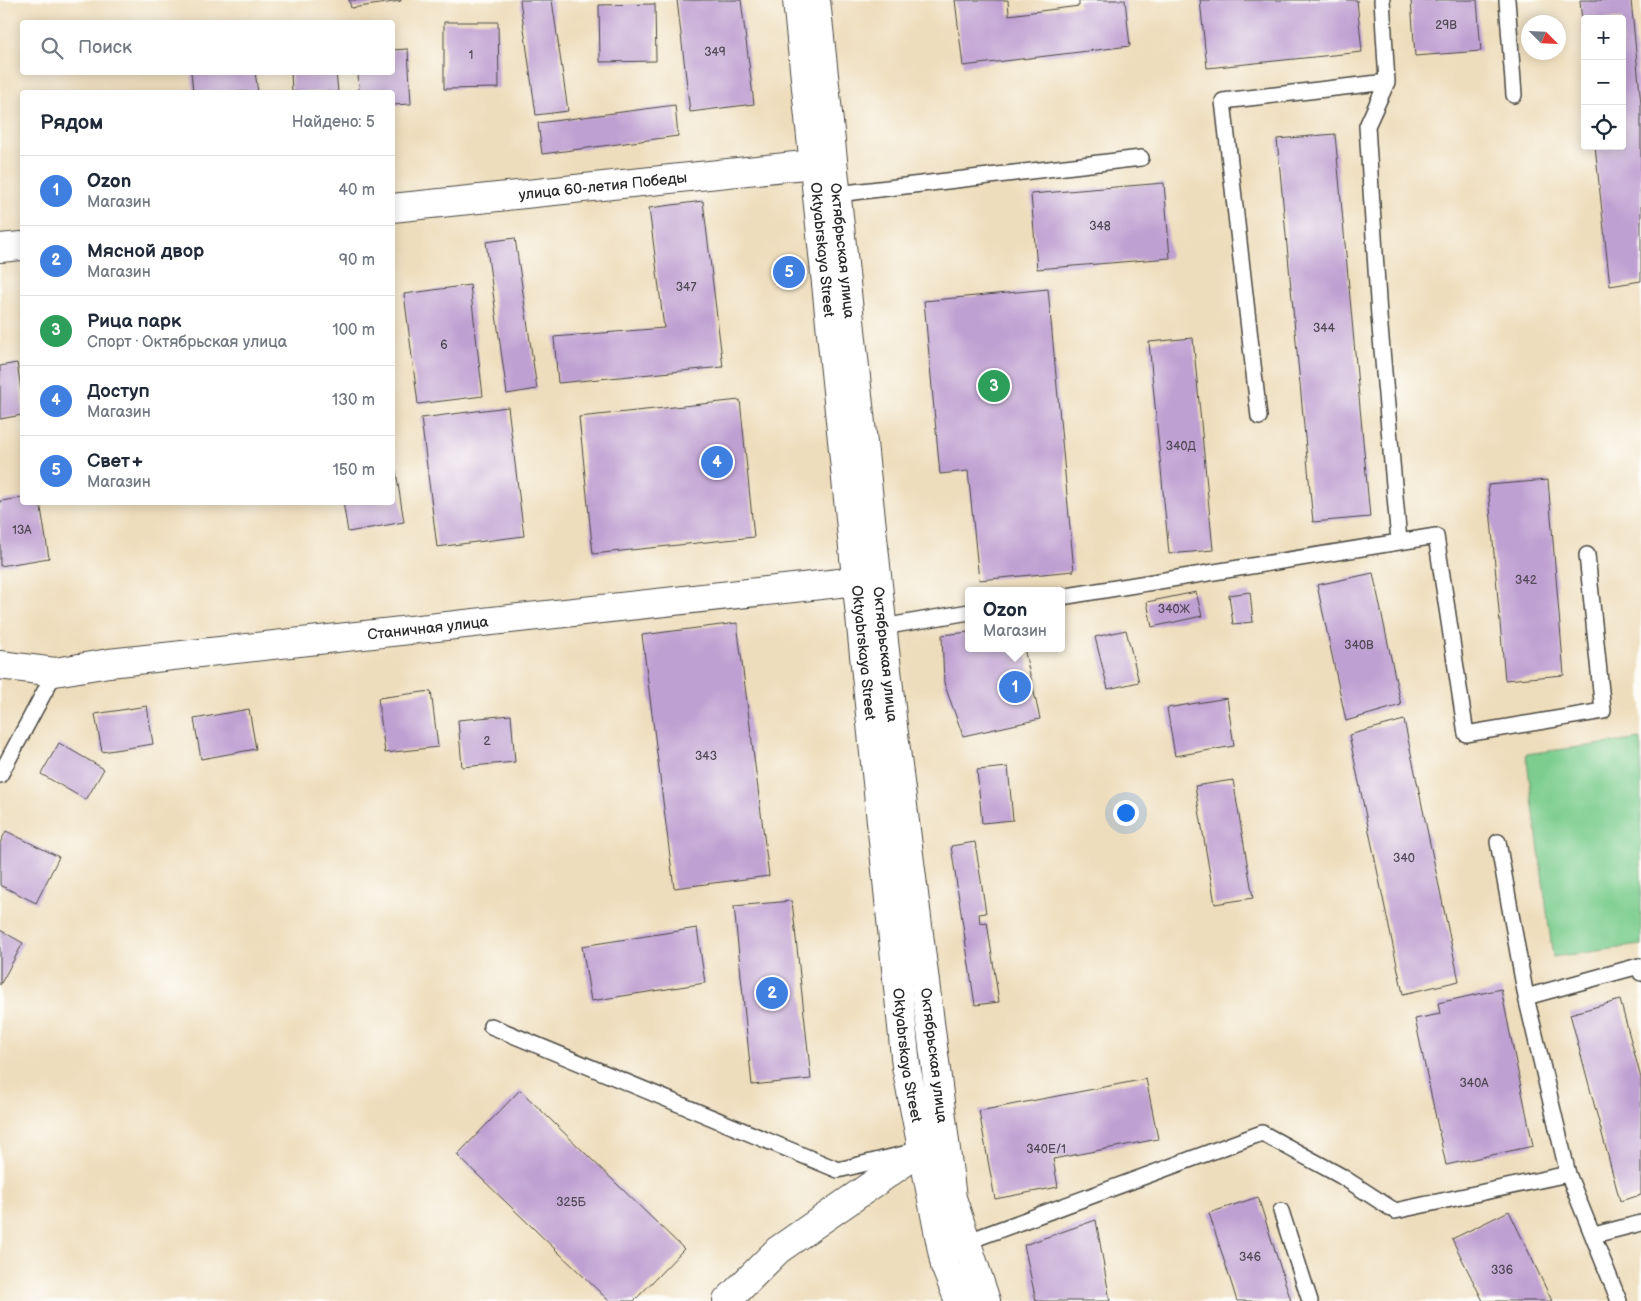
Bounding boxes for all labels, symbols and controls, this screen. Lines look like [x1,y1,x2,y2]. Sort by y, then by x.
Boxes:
north arrow [1521,15,1566,60]
map controls [1581,15,1626,150]
button: + [1581,15,1626,60]
house number: 29В [1435,18,1457,33]
search box [20,20,395,75]
icon: search [38,34,66,62]
text: Поиск [78,36,132,59]
house number: 349 [704,45,726,60]
house number: 1 [469,48,473,63]
button: − [1581,60,1626,105]
button: locate [1581,105,1626,150]
text: Рядом [40,110,103,135]
text: Найдено: 5 [292,113,375,132]
street label: улица 60-летия Победы [518,168,688,204]
text: Ozon [87,170,131,193]
text: 1 [53,181,59,200]
text: 40 m [338,181,375,200]
street label: Oktyabrskaya Street [806,181,839,318]
street label: Октябрьская улица [826,182,859,319]
text: Магазин [87,193,151,212]
house number: 348 [1089,219,1111,234]
text: Мясной двор [87,240,204,263]
text: 2 [51,251,61,270]
text: 90 m [339,251,375,270]
pin: 5 [773,253,805,291]
text: Магазин [87,263,151,282]
house number: 347 [676,280,696,295]
text: Рица парк [87,310,181,333]
text: 3 [51,321,61,340]
text: 100 m [332,321,375,340]
house number: 344 [1313,321,1336,336]
text: Спорт · Октябрьская улица [87,333,287,352]
house number: 6 [440,338,448,353]
pin: 3 [978,367,1010,405]
text: Доступ [87,380,150,403]
text: 4 [51,391,61,410]
text: 130 m [332,391,375,410]
text: Магазин [87,403,151,422]
house number: 340Д [1166,439,1197,454]
pin: 4 [701,443,733,481]
text: Свет+ [87,450,145,473]
text: 5 [51,461,61,480]
text: 150 m [333,461,375,480]
text: Магазин [87,473,151,492]
house number: 13А [12,523,32,538]
house number: 342 [1515,573,1537,588]
street label: Oktyabrskaya Street [847,584,880,721]
street label: Октябрьская улица [869,586,902,723]
popup [965,587,1065,652]
text: Ozon [983,599,1027,622]
house number: 340Ж [1158,602,1191,617]
street label: Станичная улица [366,612,490,644]
text: Магазин [983,622,1047,641]
house number: 340В [1344,638,1374,653]
pin: 1 [999,668,1031,706]
house number: 2 [483,734,491,749]
house number: 343 [695,749,717,764]
your location [1113,800,1139,826]
house number: 340 [1393,851,1415,866]
pin: 2 [756,974,788,1012]
street label: Oktyabrskaya Street [889,987,926,1124]
street label: Октябрьская улица [916,987,952,1124]
house number: 340А [1459,1076,1489,1091]
house number: 340Е/1 [1026,1142,1066,1157]
house number: 325Б [556,1195,587,1210]
house number: 346 [1239,1250,1261,1265]
house number: 336 [1491,1263,1513,1278]

